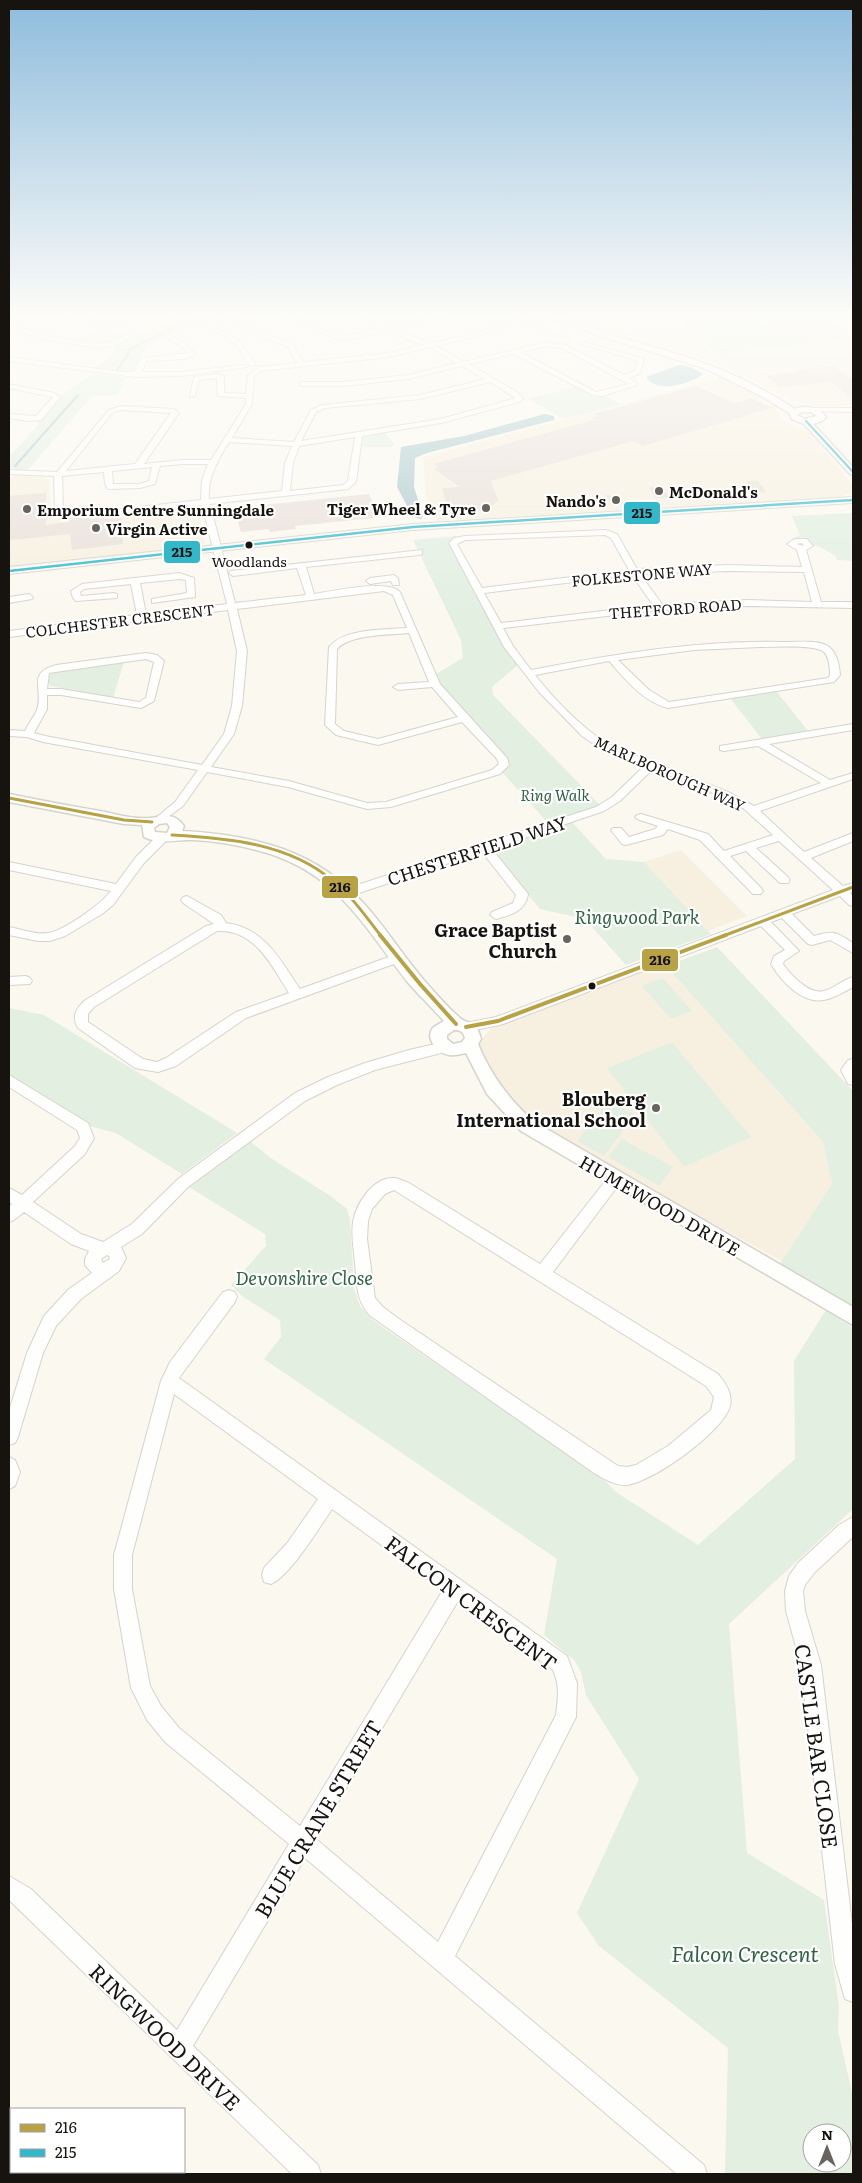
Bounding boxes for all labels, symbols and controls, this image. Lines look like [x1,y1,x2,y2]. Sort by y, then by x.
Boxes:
place label: McDonald's [669,480,758,503]
marker: McDonald's [653,485,665,497]
place label: Nando's [546,489,607,512]
marker: Nando's [610,494,622,506]
place label: Tiger Wheel & Tyre [327,497,477,520]
place label: Emporium Centre Sunningdale [37,498,275,521]
line badge: 215 [623,501,661,525]
marker: Tiger Wheel & Tyre [480,502,492,514]
text: 215 [632,502,653,522]
marker: Emporium Centre Sunningdale [21,503,33,515]
place label: Virgin Active [106,517,208,540]
marker: Virgin Active [90,522,102,534]
line badge: 215 [163,540,201,564]
marker: Woodlands [244,540,254,550]
text: 215 [172,541,193,561]
place label: Woodlands [211,551,287,571]
street label: FOLKESTONE WAY [570,556,714,592]
street label: THETFORD ROAD [608,592,742,624]
street label: COLCHESTER CRESCENT [24,597,216,643]
street label: MARLBOROUGH WAY [591,729,750,817]
park label: Ring Walk [520,783,590,806]
street label: CHESTERFIELD WAY [383,808,571,892]
line badge: 216 [321,875,359,899]
text: 216 [329,876,351,896]
park label: Ringwood Park [574,903,700,930]
place label: Grace Baptist Church [434,916,557,964]
marker: Grace Baptist Church [561,933,573,945]
line badge: 216 [641,948,679,972]
text: 216 [649,949,671,969]
unlabelled marker [587,981,597,991]
place label: Blouberg International School [456,1085,647,1133]
marker: Blouberg International School [650,1102,662,1114]
street label: HUMEWOOD DRIVE [574,1148,746,1262]
park label: Devonshire Close [235,1264,373,1291]
street label: FALCON CRESCENT [379,1527,565,1677]
street label: CASTLE BAR CLOSE [788,1642,848,1850]
street label: BLUE CRANE STREET [246,1713,388,1923]
park label: Falcon Crescent [671,1937,819,1968]
street label: RINGWOOD DRIVE [83,1955,249,2117]
legend [10,2108,185,2173]
text: 216 [55,2115,77,2138]
north arrow [802,2123,852,2173]
text: N [821,2124,833,2144]
text: 215 [55,2140,77,2163]

